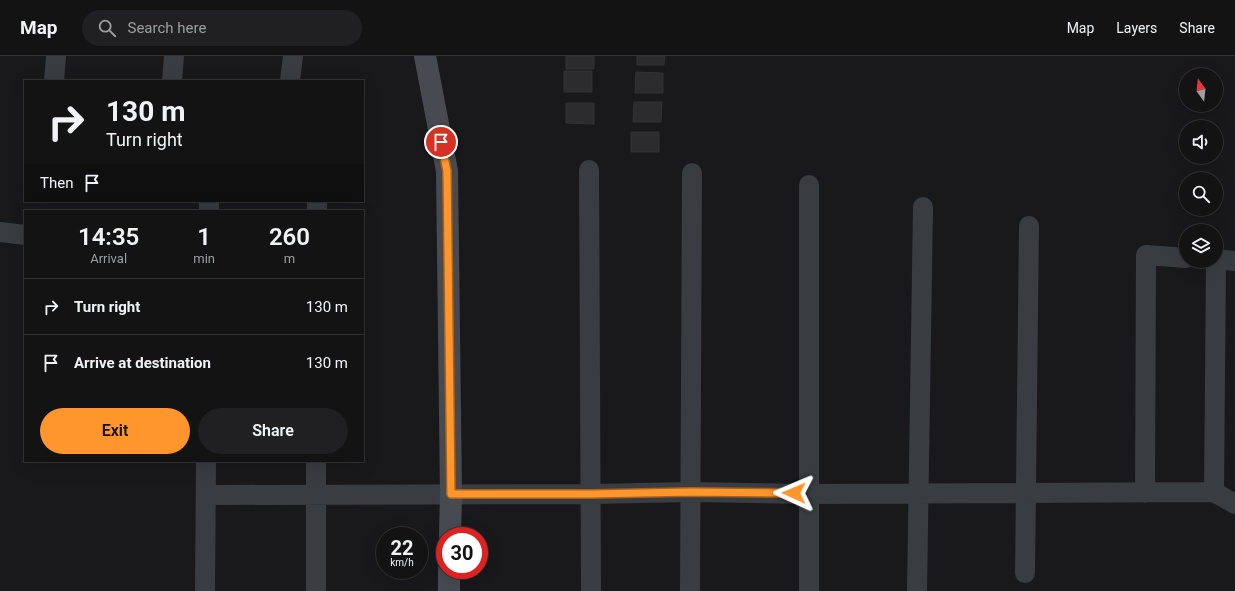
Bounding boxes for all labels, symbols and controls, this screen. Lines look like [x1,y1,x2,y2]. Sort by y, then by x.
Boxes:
search box [82,10,362,46]
text: Map [20,16,58,39]
icon: search [96,17,118,39]
text: Search here [128,19,206,37]
text: Map [1067,20,1094,36]
text: Layers [1116,20,1157,36]
text: Share [1179,20,1215,36]
north arrow [1179,68,1223,112]
map controls [1179,68,1223,268]
text: 130 m [106,95,185,128]
icon: right [40,96,92,148]
button: sound [1179,120,1223,164]
pin [424,125,458,159]
text: Turn right [106,129,183,150]
icon: arrive [430,131,452,153]
icon: arrive [81,172,103,194]
button: search [1179,172,1223,216]
text: Then [40,174,73,192]
text: 14:35 [78,223,139,251]
text: 1 [197,223,211,251]
text: 260 [269,223,310,251]
button: layers [1179,224,1223,268]
text: Arrival [90,251,127,266]
text: min [193,251,215,266]
text: m [284,251,295,266]
icon: right [40,296,62,318]
text: Turn right [74,298,140,316]
text: 130 m [306,298,348,316]
icon: arrive [40,352,62,374]
text: Arrive at destination [74,354,211,372]
text: 130 m [306,354,348,372]
button: Exit [40,408,190,454]
button: Share [198,408,348,454]
position arrow [773,472,815,514]
speed limit sign: 30 [436,527,488,579]
text: 22 [391,536,413,560]
text: km/h [390,557,414,568]

